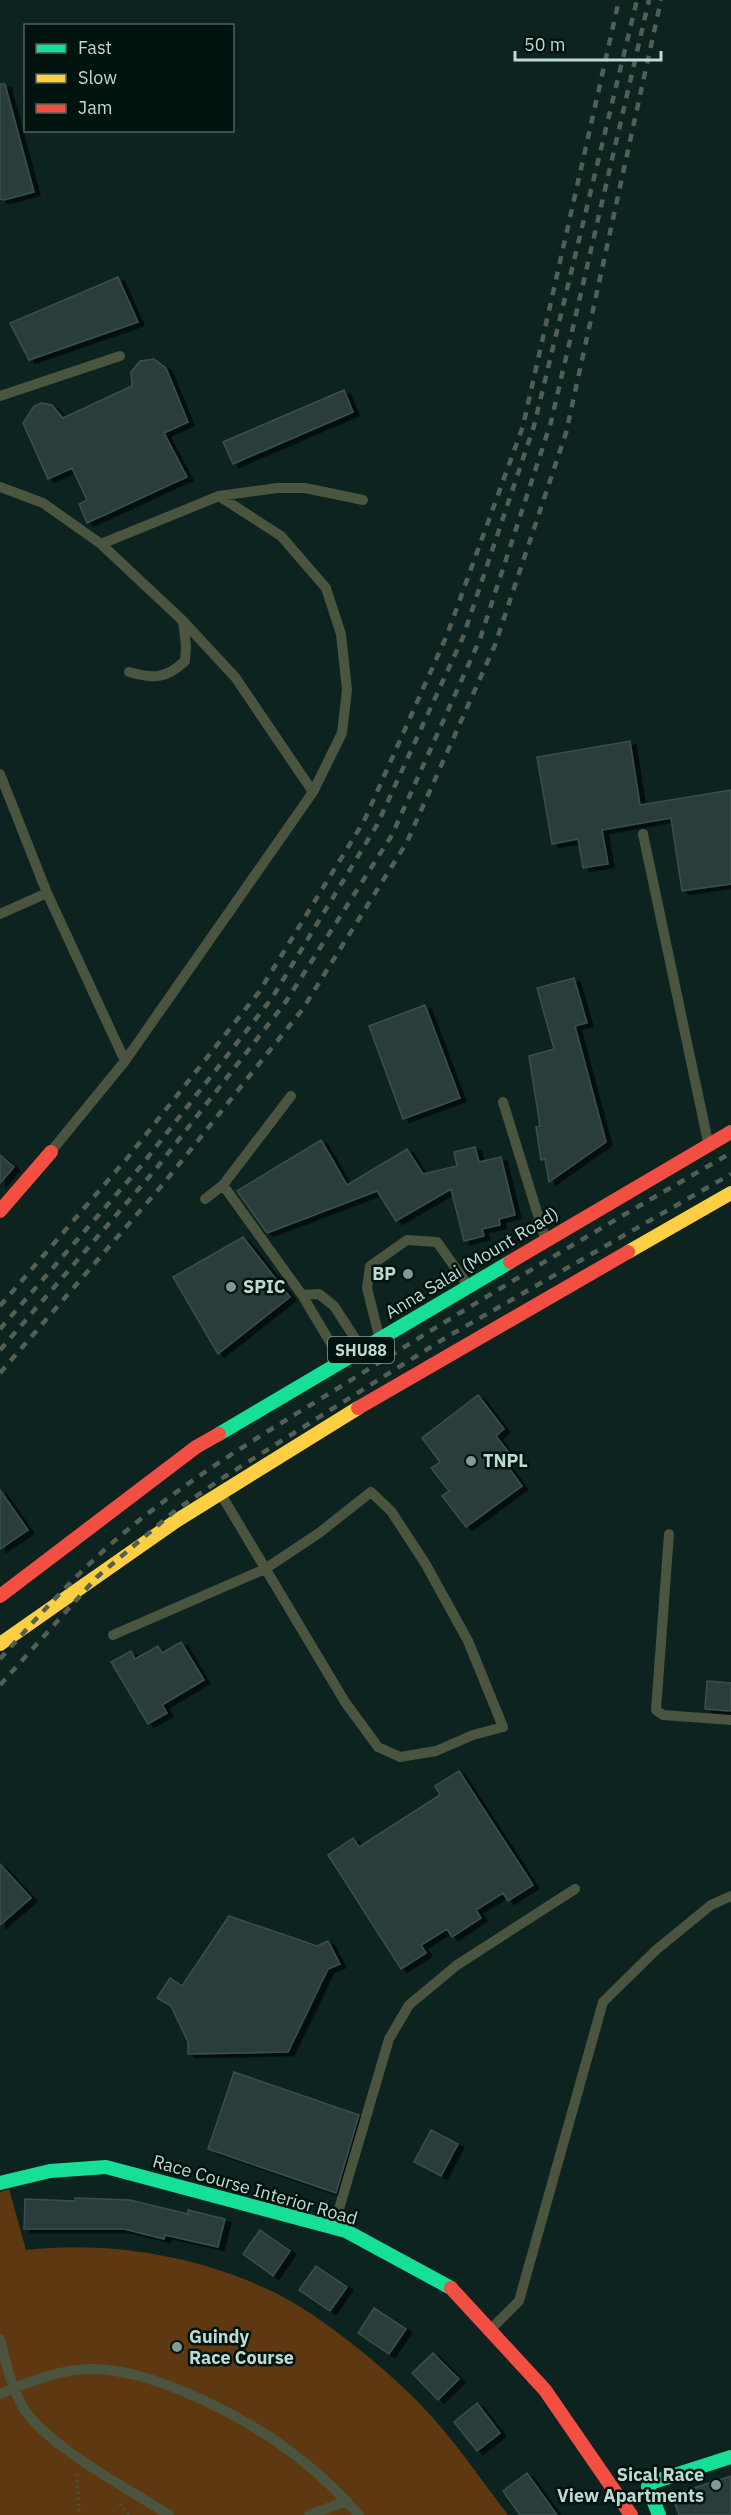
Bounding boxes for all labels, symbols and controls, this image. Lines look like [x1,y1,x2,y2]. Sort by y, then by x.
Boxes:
legend [24,24,234,132]
scale bar [515,24,660,62]
text: 50 m [524,33,566,56]
text: Fast [78,36,112,59]
text: Slow [78,66,117,89]
text: Jam [78,96,113,119]
street label: Anna Salai (Mount Road) [381,1202,563,1324]
place label: BP [372,1262,396,1285]
marker: BP [401,1267,415,1281]
place label: SPIC [243,1275,286,1298]
marker: SPIC [224,1280,238,1294]
road number: SHU88 [328,1337,394,1363]
place label: TNPL [483,1449,528,1472]
marker: TNPL [464,1454,478,1468]
street label: Race Course Interior Road [150,2149,360,2230]
place label: Guindy Race Course [189,2325,294,2369]
marker: Guindy Race Course [170,2340,184,2354]
place label: Sical Race View Apartments [557,2463,704,2507]
marker: Sical Race View Apartments [709,2478,723,2492]

